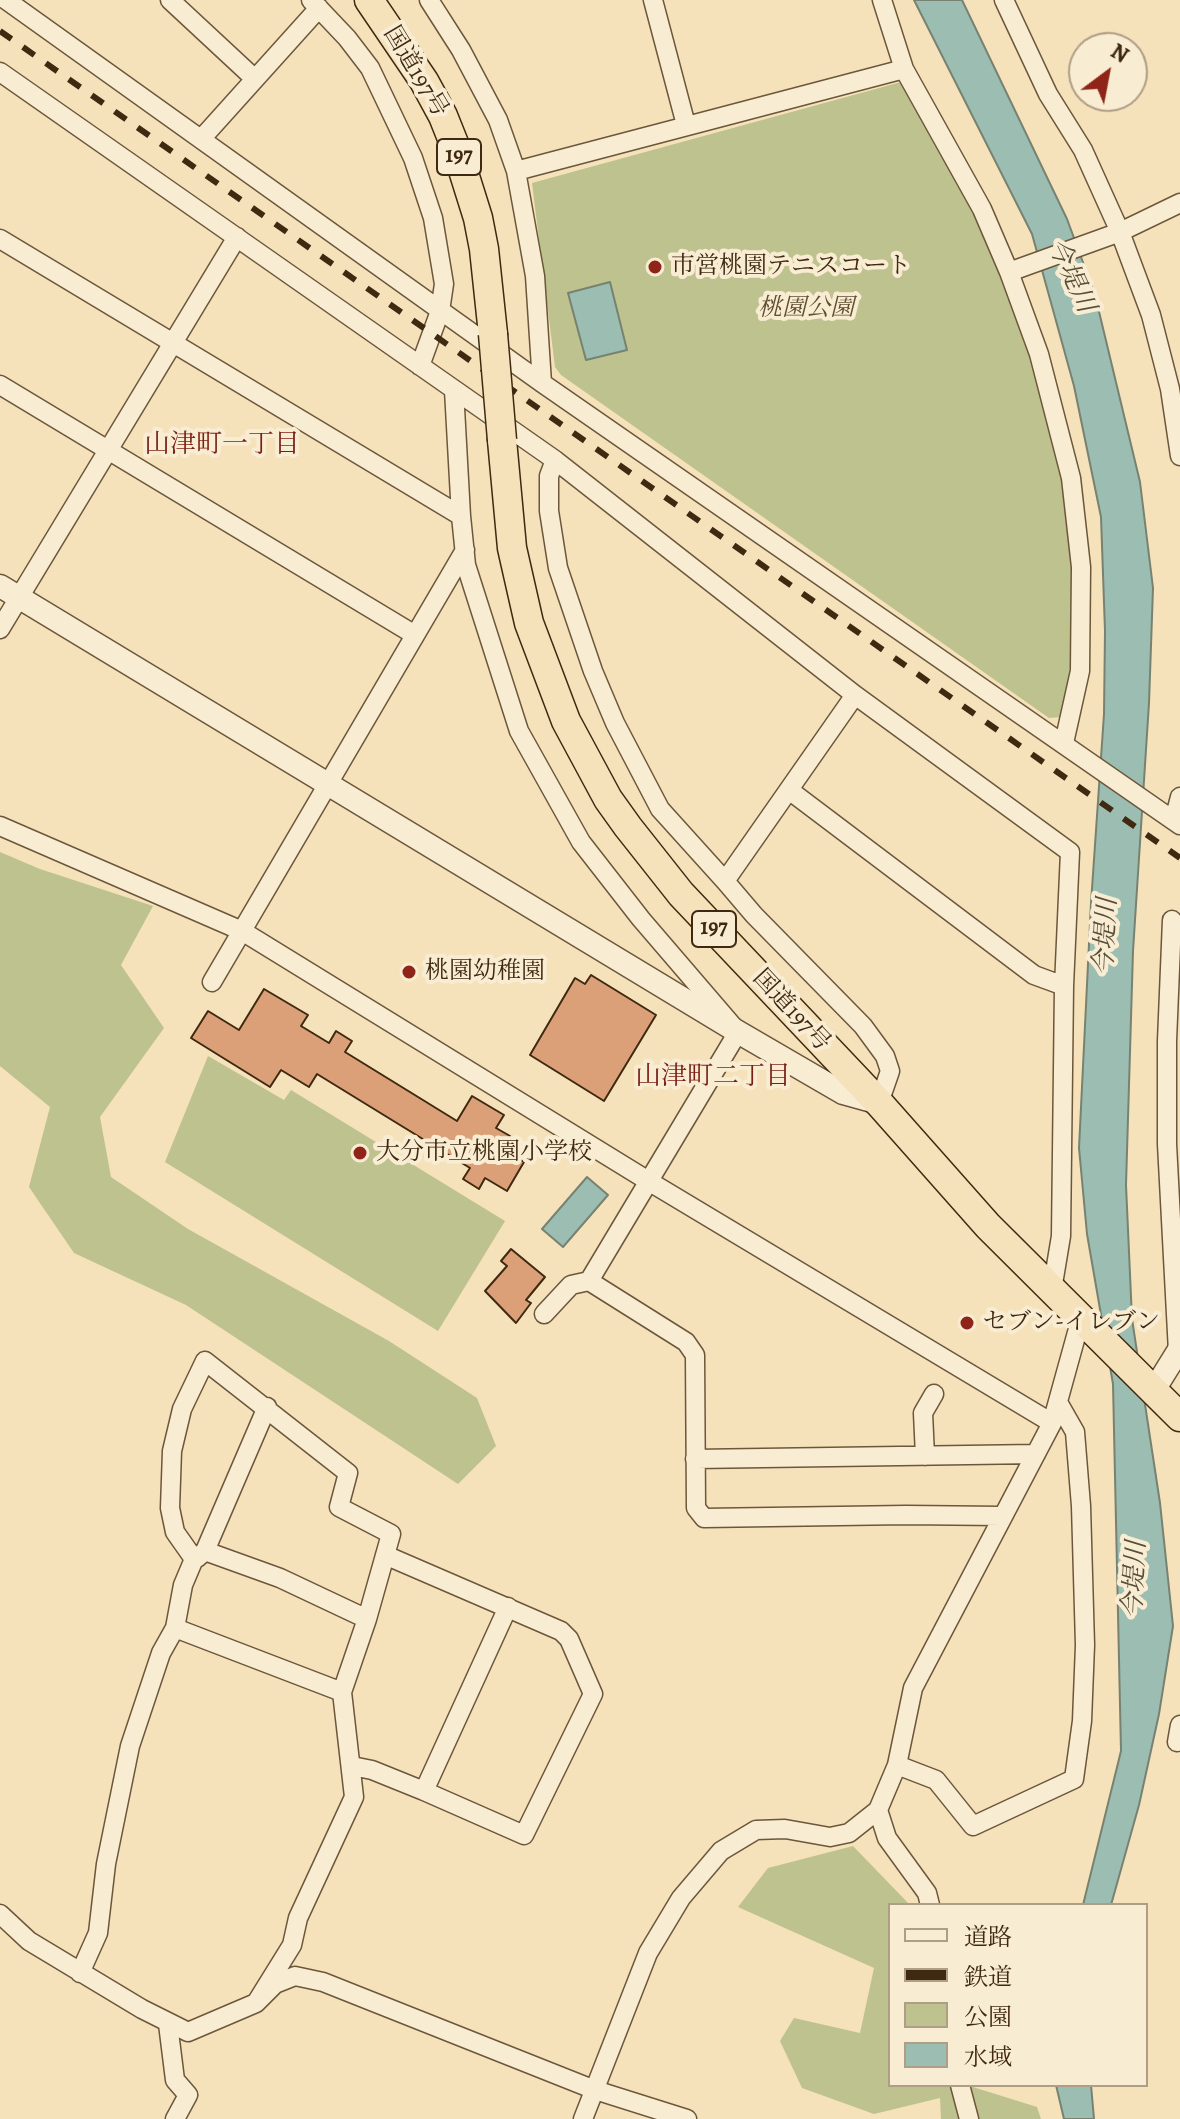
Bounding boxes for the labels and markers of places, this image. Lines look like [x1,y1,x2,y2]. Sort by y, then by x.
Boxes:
place label: 市営桃園テニスコート [671,253,911,281]
marker: 市営桃園テニスコート [646,258,664,276]
place label: 桃園幼稚園 [425,958,545,986]
marker: 桃園幼稚園 [400,963,418,981]
place label: 大分市立桃園小学校 [376,1139,592,1167]
marker: 大分市立桃園小学校 [351,1144,369,1162]
place label: セブン-イレブン [983,1309,1160,1337]
marker: セブン-イレブン [958,1314,976,1332]

